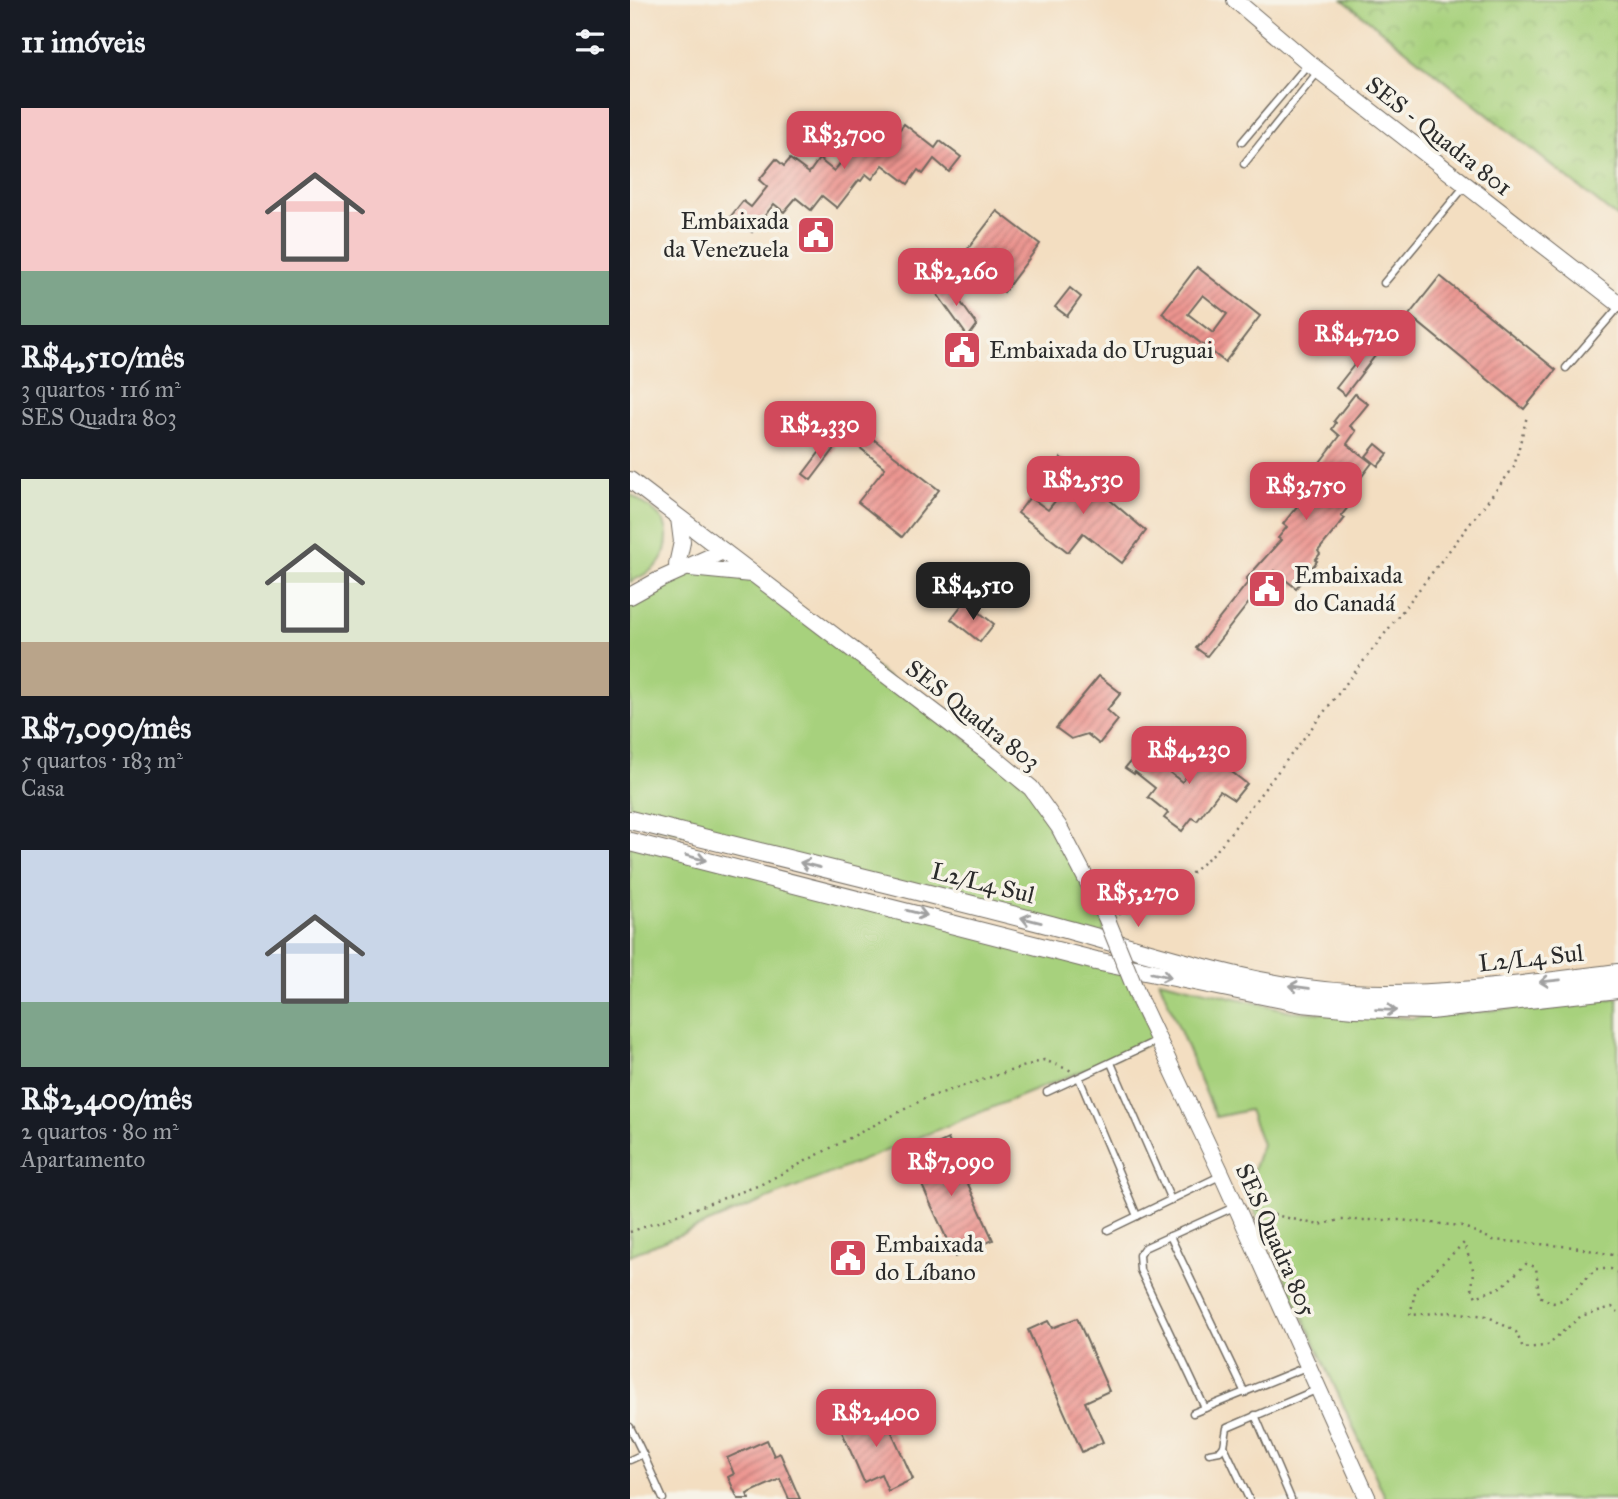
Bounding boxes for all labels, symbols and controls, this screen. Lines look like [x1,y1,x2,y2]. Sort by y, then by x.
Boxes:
icon: filters [571,23,609,61]
text: 11 imóveis [21,24,145,60]
street label: SES - Quadra 801 [1360,70,1518,202]
pin: R$3,700 [779,111,909,171]
text: R$3,700 [803,120,885,148]
icon: home [252,154,378,280]
place label: Embaixada da Venezuela [663,206,790,264]
public building icon: Embaixada da Venezuela [795,214,837,256]
pin: R$2,260 [891,248,1021,308]
text: R$2,260 [914,257,998,285]
pin: R$4,720 [1292,310,1422,370]
text: R$4,720 [1315,319,1399,347]
public building icon: Embaixada do Uruguai [941,329,983,371]
place label: Embaixada do Uruguai [989,335,1214,365]
text: R$4,510/mês [21,339,185,375]
text: 3 quartos · 116 m² [21,375,181,403]
pin: R$2,330 [755,402,885,461]
text: SES Quadra 803 [21,403,177,431]
text: R$2,330 [780,410,860,438]
pin: R$2,530 [1018,456,1148,516]
pin: R$3,750 [1241,462,1371,522]
text: R$2,530 [1043,465,1123,493]
text: R$3,750 [1266,471,1346,499]
icon: home [252,525,378,651]
place label: Embaixada do Canadá [1294,560,1403,618]
pin: R$4,510 [908,562,1038,622]
public building icon: Embaixada do Canadá [1246,568,1288,610]
text: R$4,510 [932,571,1014,599]
street label: SES Quadra 803 [900,653,1046,777]
text: R$7,090/mês [21,710,191,746]
pin: R$4,230 [1124,726,1254,786]
text: R$4,230 [1147,735,1231,763]
text: 5 quartos · 183 m² [21,746,183,774]
text: Casa [21,774,65,802]
one-way arrow [684,852,707,865]
street label: L2/L4 Sul [928,856,1038,910]
one-way arrow [799,858,822,871]
pin: R$5,270 [1073,870,1203,929]
text: R$5,270 [1097,878,1179,906]
icon: home [252,896,378,1022]
one-way arrow [905,907,928,920]
one-way arrow [1020,913,1043,926]
street label: L2/L4 Sul [1477,938,1585,978]
one-way arrow [1149,968,1172,982]
one-way arrow [1539,975,1562,988]
one-way arrow [1288,980,1311,993]
one-way arrow [1374,1003,1397,1016]
text: R$2,400/mês [21,1081,192,1117]
text: 2 quartos · 80 m² [21,1117,179,1145]
pin: R$7,090 [886,1138,1016,1198]
text: Apartamento [21,1145,145,1173]
text: R$7,090 [907,1147,995,1175]
street label: SES Quadra 805 [1229,1159,1323,1321]
place label: Embaixada do Líbano [875,1229,984,1287]
public building icon: Embaixada do Líbano [827,1237,869,1279]
pin: R$2,400 [811,1390,941,1449]
text: R$2,400 [832,1398,920,1426]

